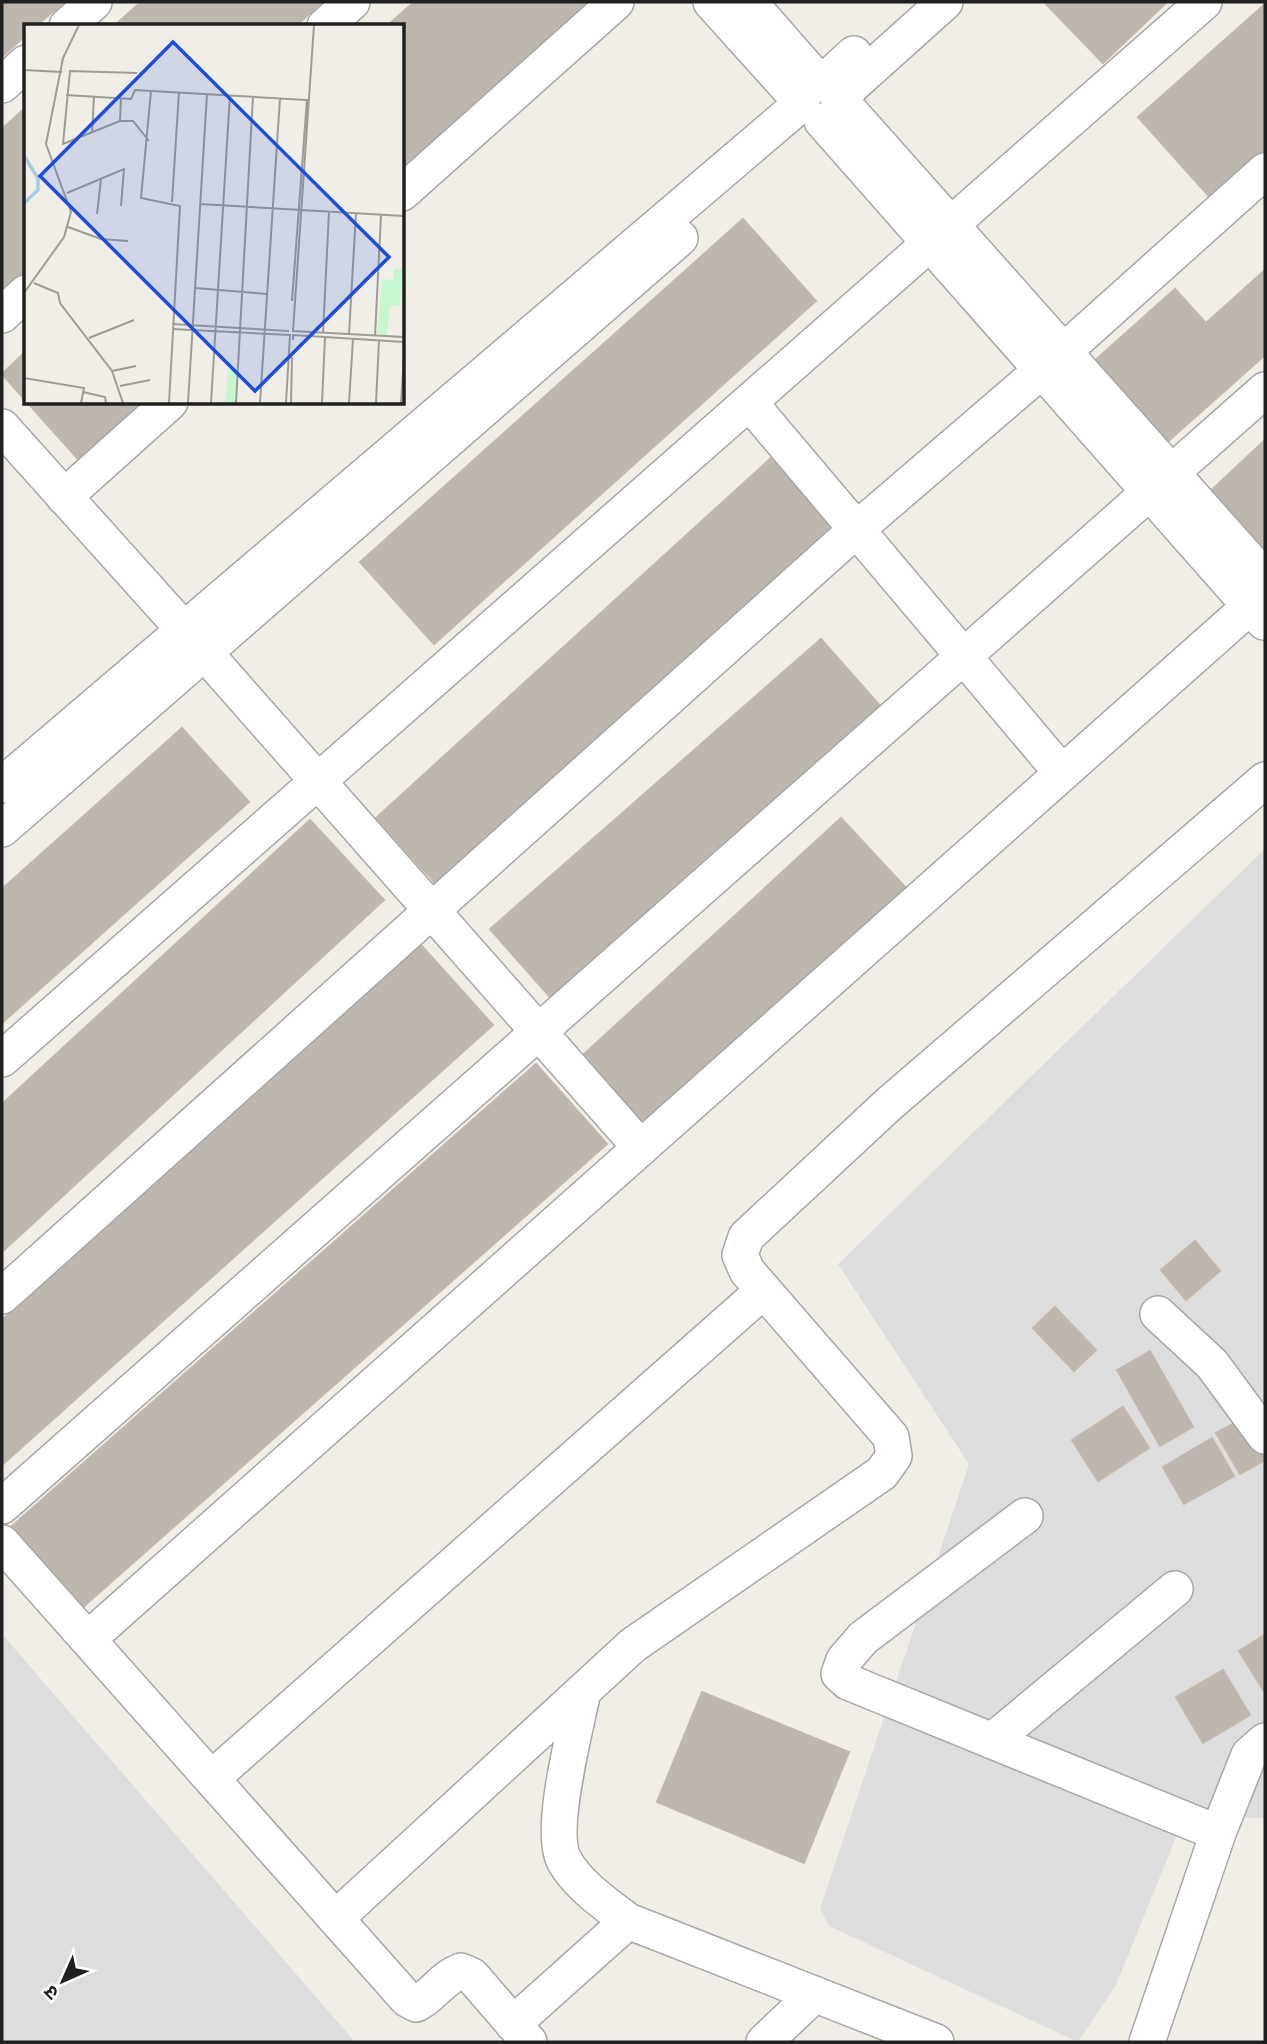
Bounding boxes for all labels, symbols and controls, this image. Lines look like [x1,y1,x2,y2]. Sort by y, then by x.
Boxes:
inset map [24,24,404,404]
north arrow [28,1946,98,2016]
text: उ [38,1981,63,2005]

